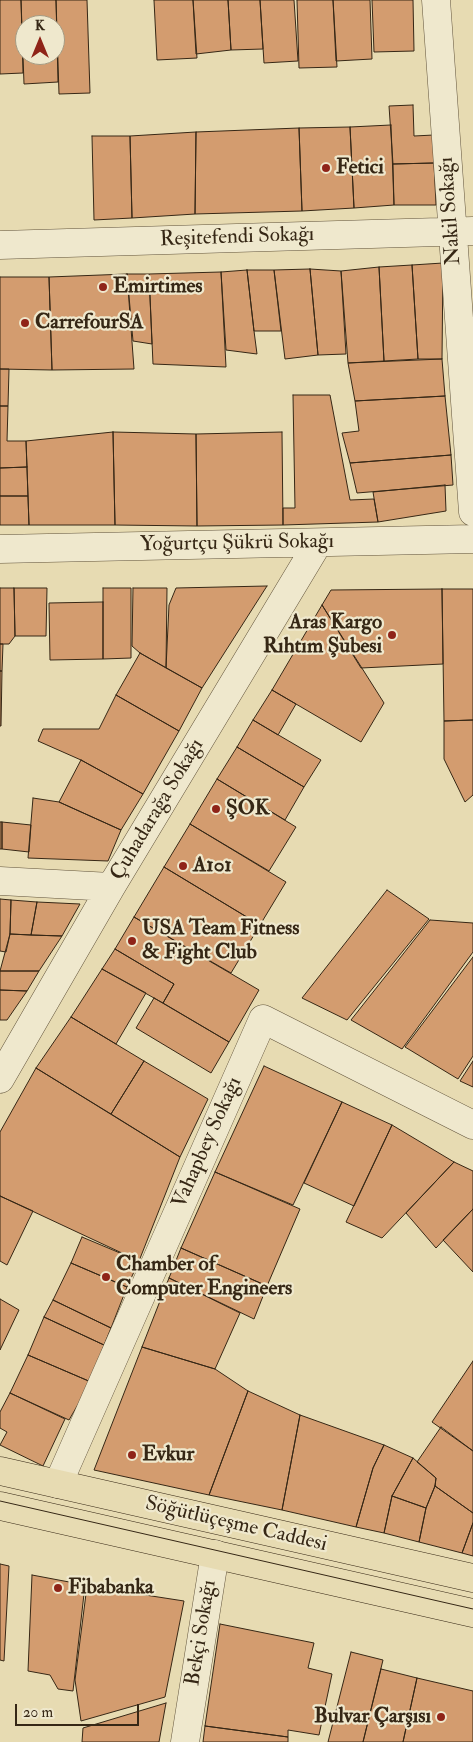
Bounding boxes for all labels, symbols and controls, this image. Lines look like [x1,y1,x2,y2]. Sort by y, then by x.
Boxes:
north arrow [15,15,65,65]
text: K [35,17,45,34]
place label: Fetici [336,155,384,181]
street label: Nakil Sokağı [435,156,467,266]
marker: Fetici [320,162,332,174]
street label: Reşitefendi Sokağı [159,223,315,253]
place label: Emirtimes [113,274,202,300]
marker: Emirtimes [97,281,109,293]
place label: CarrefourSA [35,310,144,336]
marker: CarrefourSA [19,317,31,329]
street label: Yoğurtçu Şükrü Sokağı [140,530,334,558]
place label: Aras Kargo Rıhtım Şubesi [263,610,382,660]
marker: Aras Kargo Rıhtım Şubesi [386,629,398,641]
street label: Çuhadarağa Sokağı [106,735,210,885]
place label: ŞOK [226,796,269,822]
marker: ŞOK [210,803,222,815]
place label: A101 [193,853,232,879]
marker: A101 [177,860,189,872]
place label: USA Team Fitness & Fight Club [142,916,299,966]
marker: USA Team Fitness & Fight Club [126,935,138,947]
street label: Vahapbey Sokağı [168,1074,248,1212]
place label: Chamber of Computer Engineers [116,1252,292,1302]
marker: Chamber of Computer Engineers [100,1271,112,1283]
place label: Evkur [142,1442,194,1468]
marker: Evkur [126,1449,138,1461]
street label: Söğütlüçeşme Caddesi [143,1492,329,1558]
place label: Fibabanka [68,1575,154,1601]
street label: Bekçi Sokağı [181,1578,223,1688]
marker: Fibabanka [52,1582,64,1594]
scale bar [18,1694,141,1726]
text: 20 m [23,1703,53,1722]
place label: Bulvar Çarşısı [314,1704,431,1730]
marker: Bulvar Çarşısı [435,1711,447,1723]

